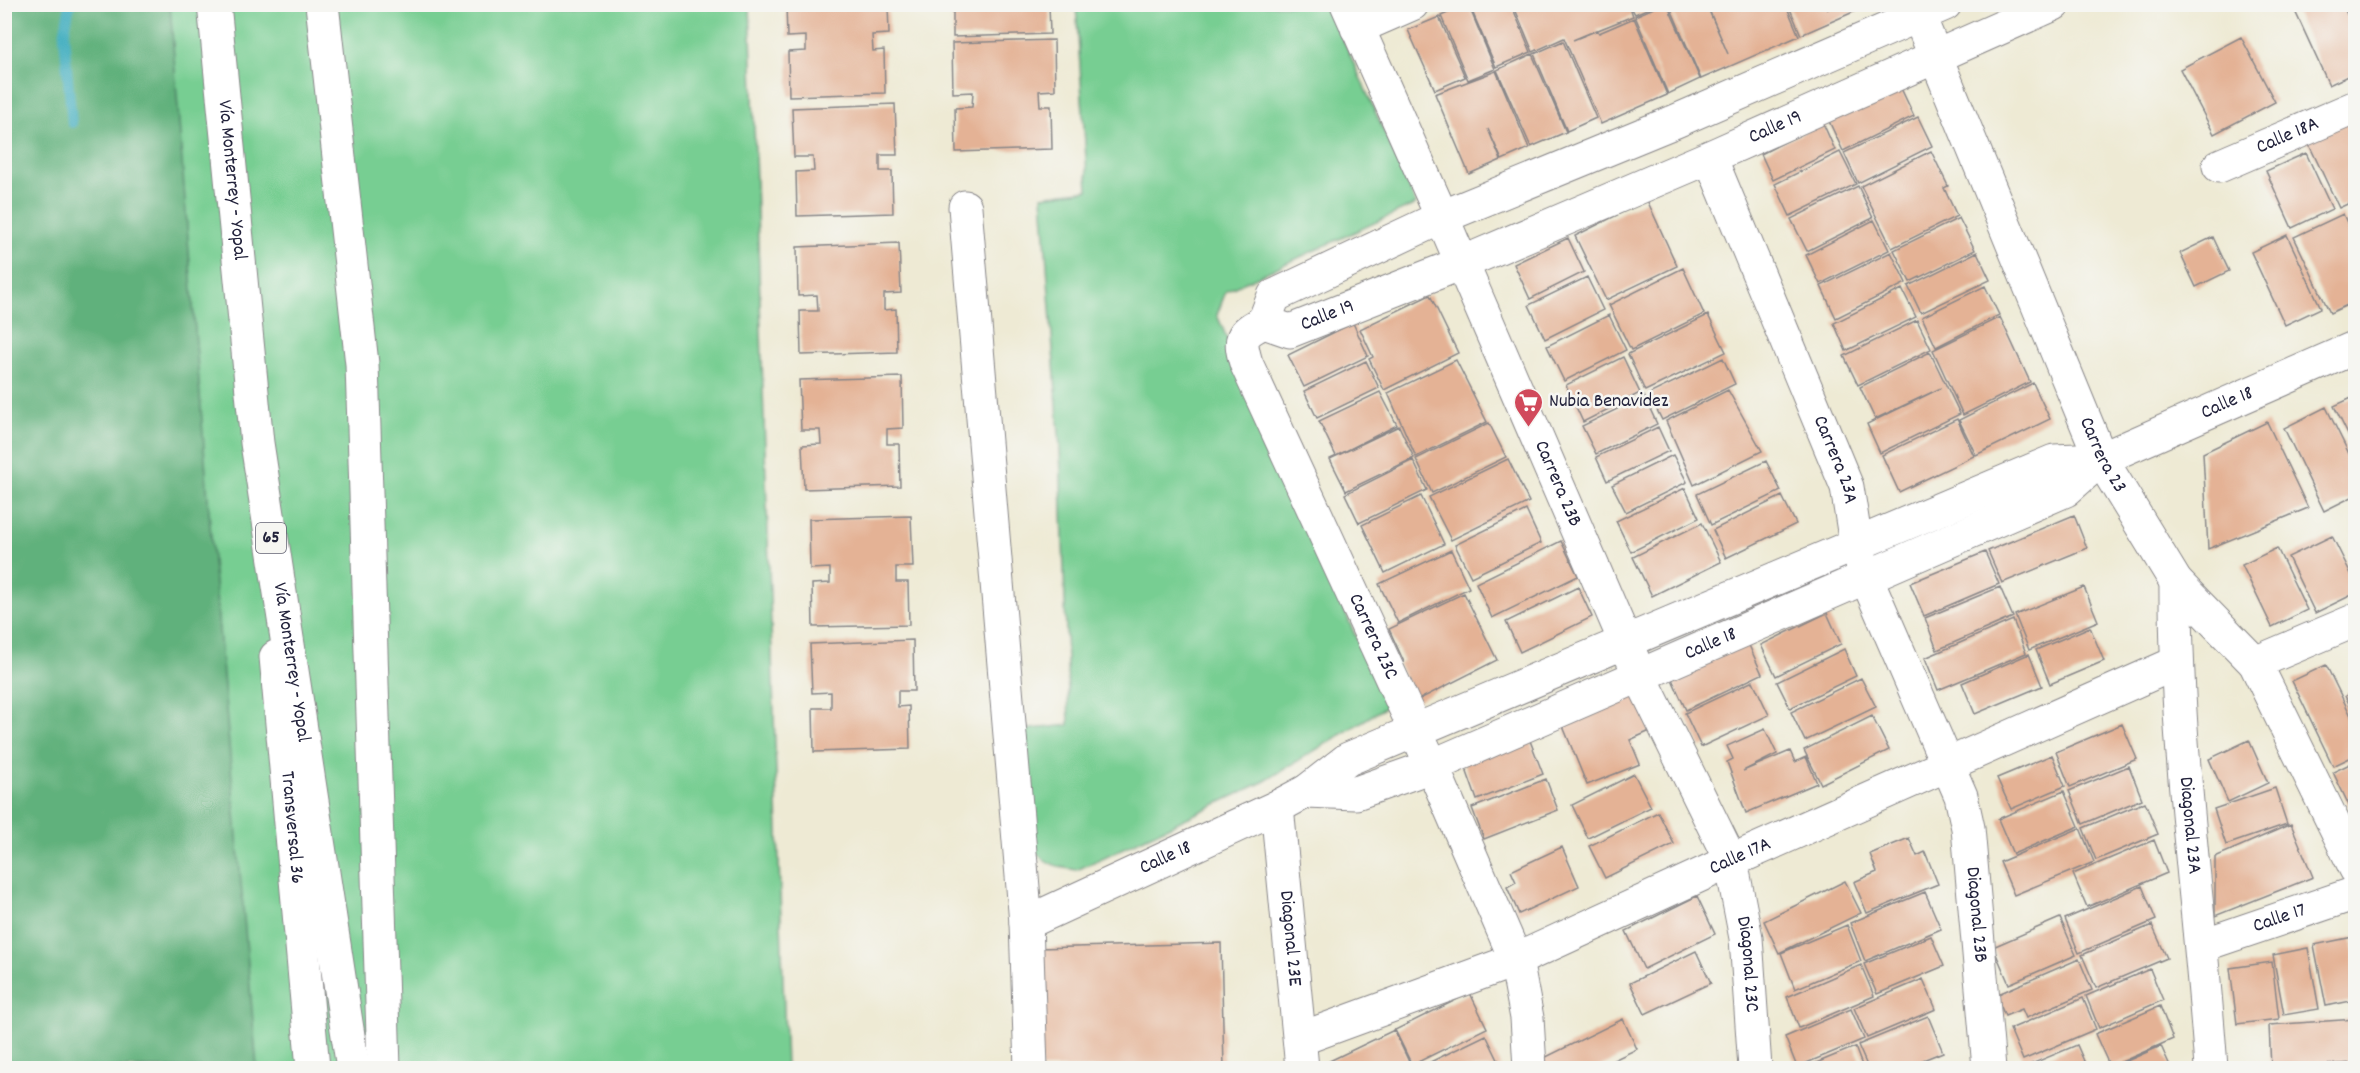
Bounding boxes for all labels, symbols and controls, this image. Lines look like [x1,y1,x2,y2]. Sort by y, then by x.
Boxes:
street label: Vía Monterrey - Yopal [209,99,253,262]
street label: Calle 19 [1744,104,1807,152]
street label: Calle 18A [2252,110,2324,162]
street label: Calle 19 [1297,293,1359,339]
street label: Calle 18 [2197,380,2258,427]
supermarket icon: Nubia Benavidez [1512,386,1544,428]
place label: Nubia Benavidez [1549,388,1669,416]
street label: Carrera 23A [1805,412,1864,506]
street label: Carrera 23 [2071,413,2133,499]
street label: Carrera 23B [1526,436,1588,532]
road number: 65 [256,523,286,553]
street label: Vía Monterrey - Yopal [265,581,317,744]
street label: Carrera 23C [1340,589,1404,685]
street label: Calle 18 [1680,621,1742,668]
street label: Transversal 36 [272,770,310,885]
street label: Diagonal 23A [2171,776,2208,876]
street label: Calle 17A [1705,831,1776,883]
street label: Calle 18 [1135,834,1196,883]
street label: Diagonal 23B [1957,866,1994,964]
street label: Diagonal 23E [1271,889,1308,987]
street label: Calle 17 [2249,897,2310,941]
street label: Diagonal 23C [1728,914,1765,1013]

